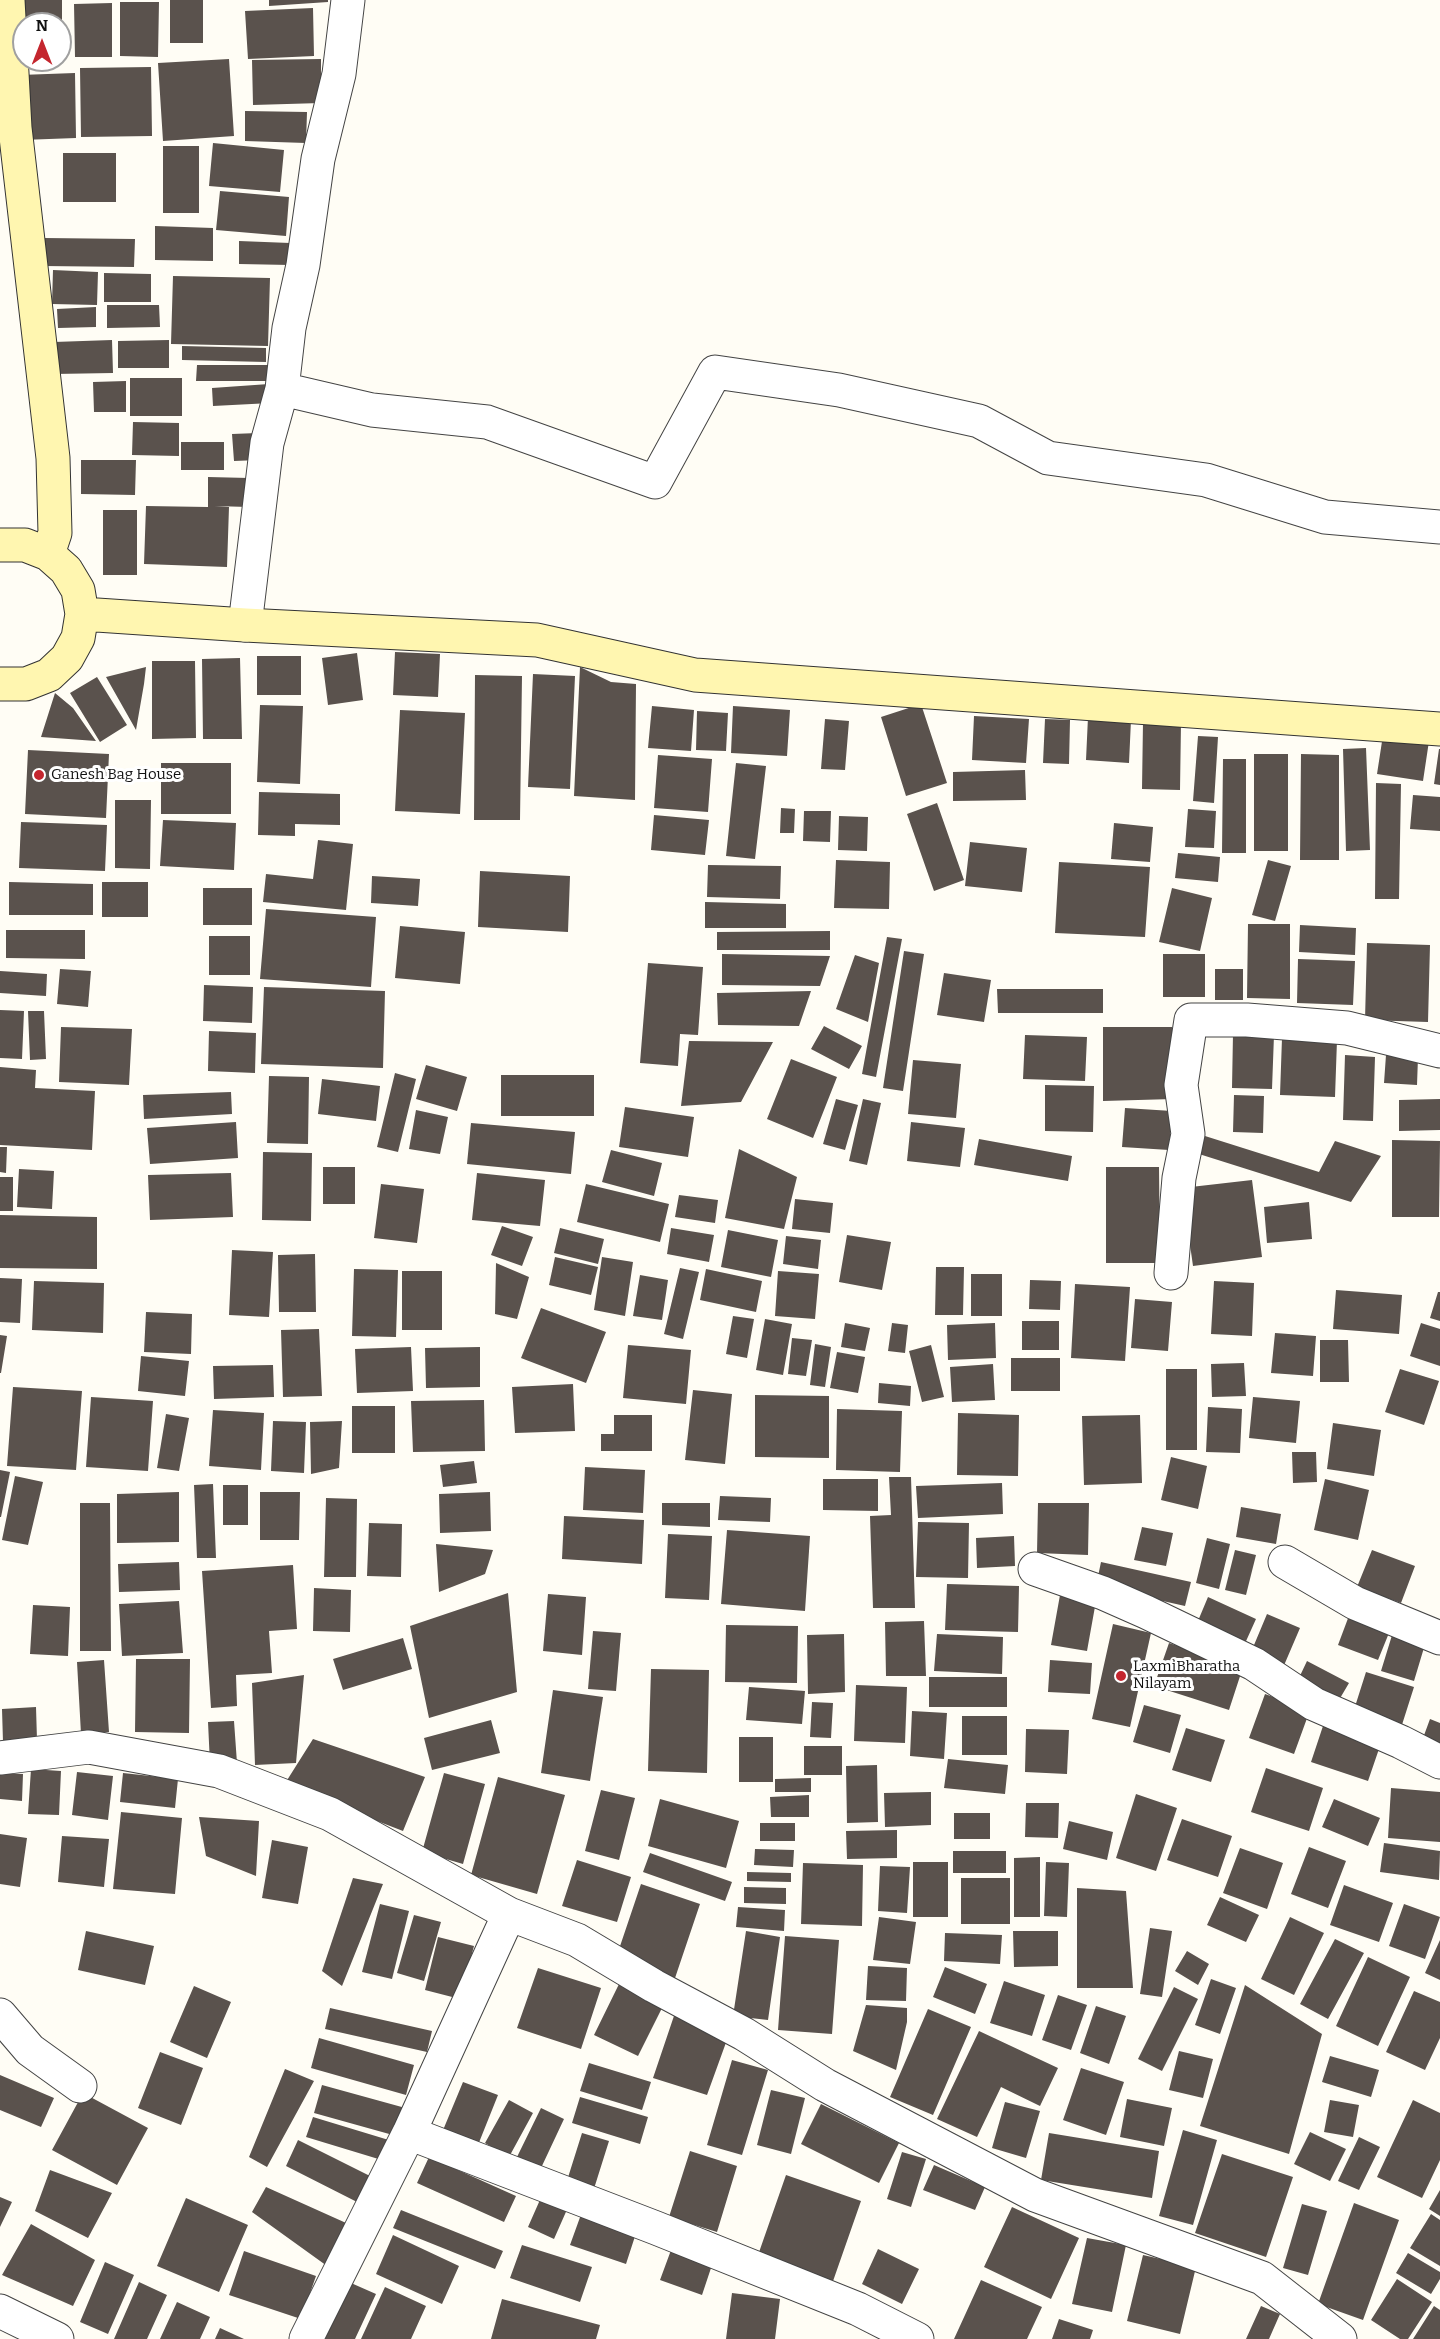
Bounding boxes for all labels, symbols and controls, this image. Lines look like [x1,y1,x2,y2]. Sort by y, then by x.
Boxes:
north arrow [12,12,72,72]
text: N [36,16,48,35]
place label: Ganesh Bag House [51,766,181,784]
marker: Ganesh Bag House [32,768,46,782]
place label: LaxmiBharatha Nilayam [1133,1658,1240,1693]
marker: LaxmiBharatha Nilayam [1114,1669,1128,1683]

